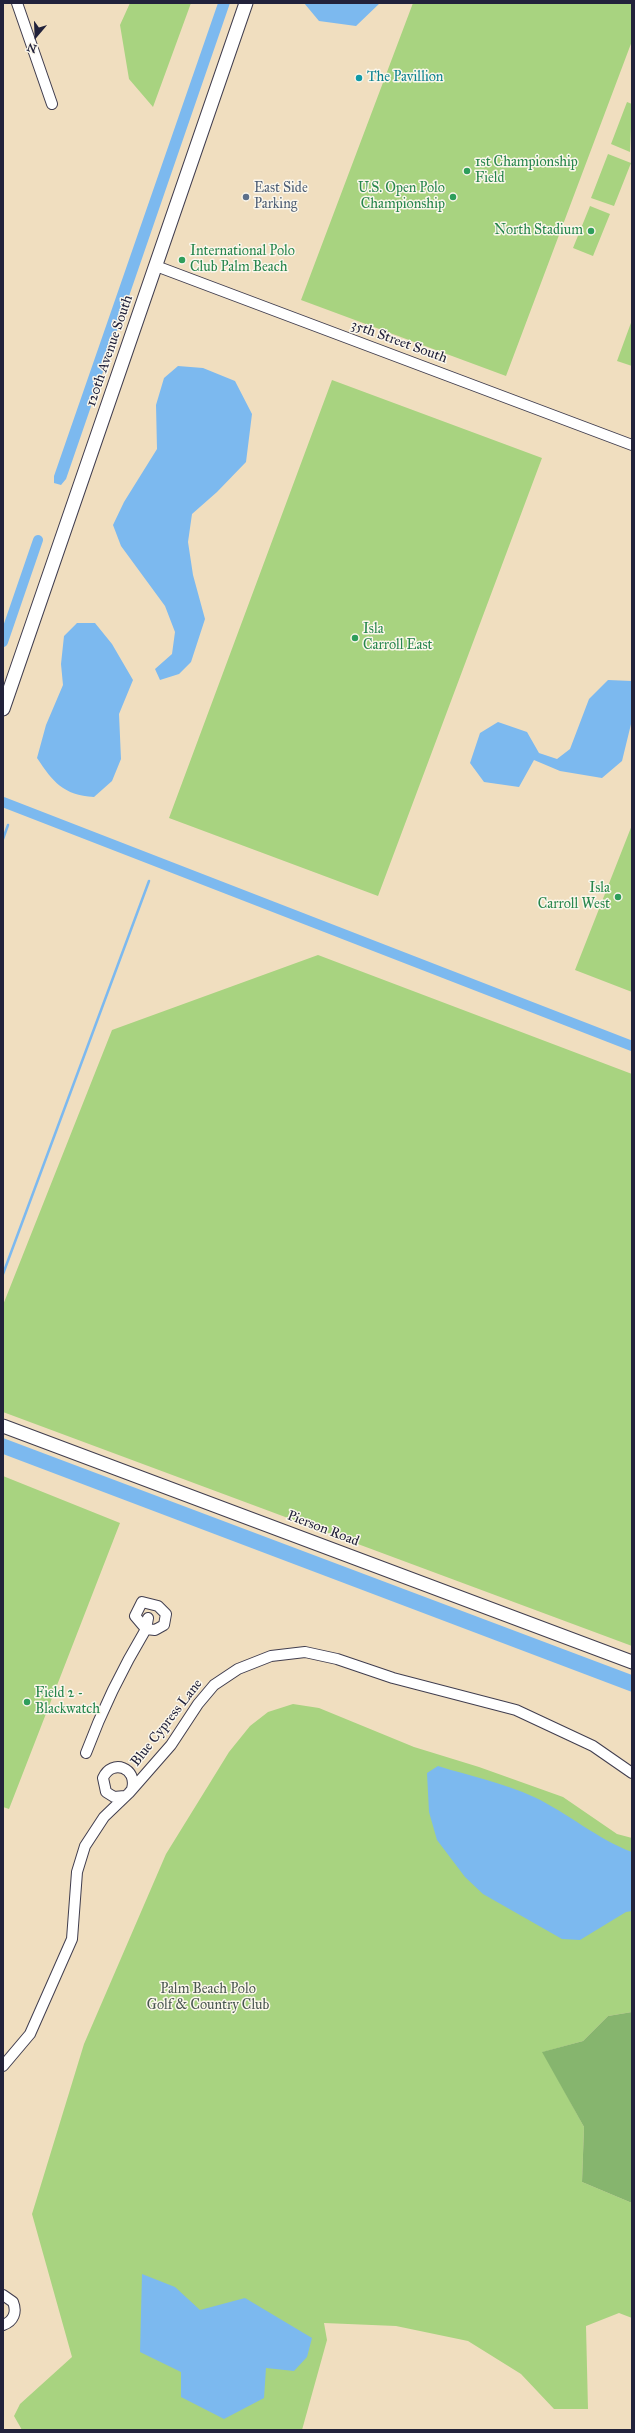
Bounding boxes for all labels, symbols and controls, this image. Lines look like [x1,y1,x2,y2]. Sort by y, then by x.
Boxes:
north arrow [16,16,56,56]
text: N [25,40,38,55]
place label: The Pavillion [367,70,443,86]
marker: The Pavillion [354,73,364,83]
place label: 1st Championship Field [475,155,578,188]
marker: 1st Championship Field [462,166,472,176]
place label: East Side Parking [254,181,308,214]
place label: U.S. Open Polo Championship [358,181,445,214]
marker: East Side Parking [241,192,251,202]
marker: U.S. Open Polo Championship [448,192,458,202]
place label: North Stadium [494,223,583,239]
marker: North Stadium [586,226,596,236]
place label: International Polo Club Palm Beach [190,244,295,276]
marker: International Polo Club Palm Beach [177,255,187,265]
street label: 120th Avenue South [83,293,137,409]
street label: 35th Street South [349,317,449,367]
place label: Isla Carroll East [363,622,433,654]
marker: Isla Carroll East [350,633,360,643]
place label: Isla Carroll West [538,881,610,914]
marker: Isla Carroll West [613,892,623,902]
street label: Pierson Road [285,1508,361,1550]
street label: Blue Cypress Lane [128,1676,206,1770]
place label: Field 2 - Blackwatch [35,1686,100,1718]
marker: Field 2 - Blackwatch [22,1697,32,1707]
park label: Palm Beach Polo Golf & Country Club [147,1982,269,2014]

